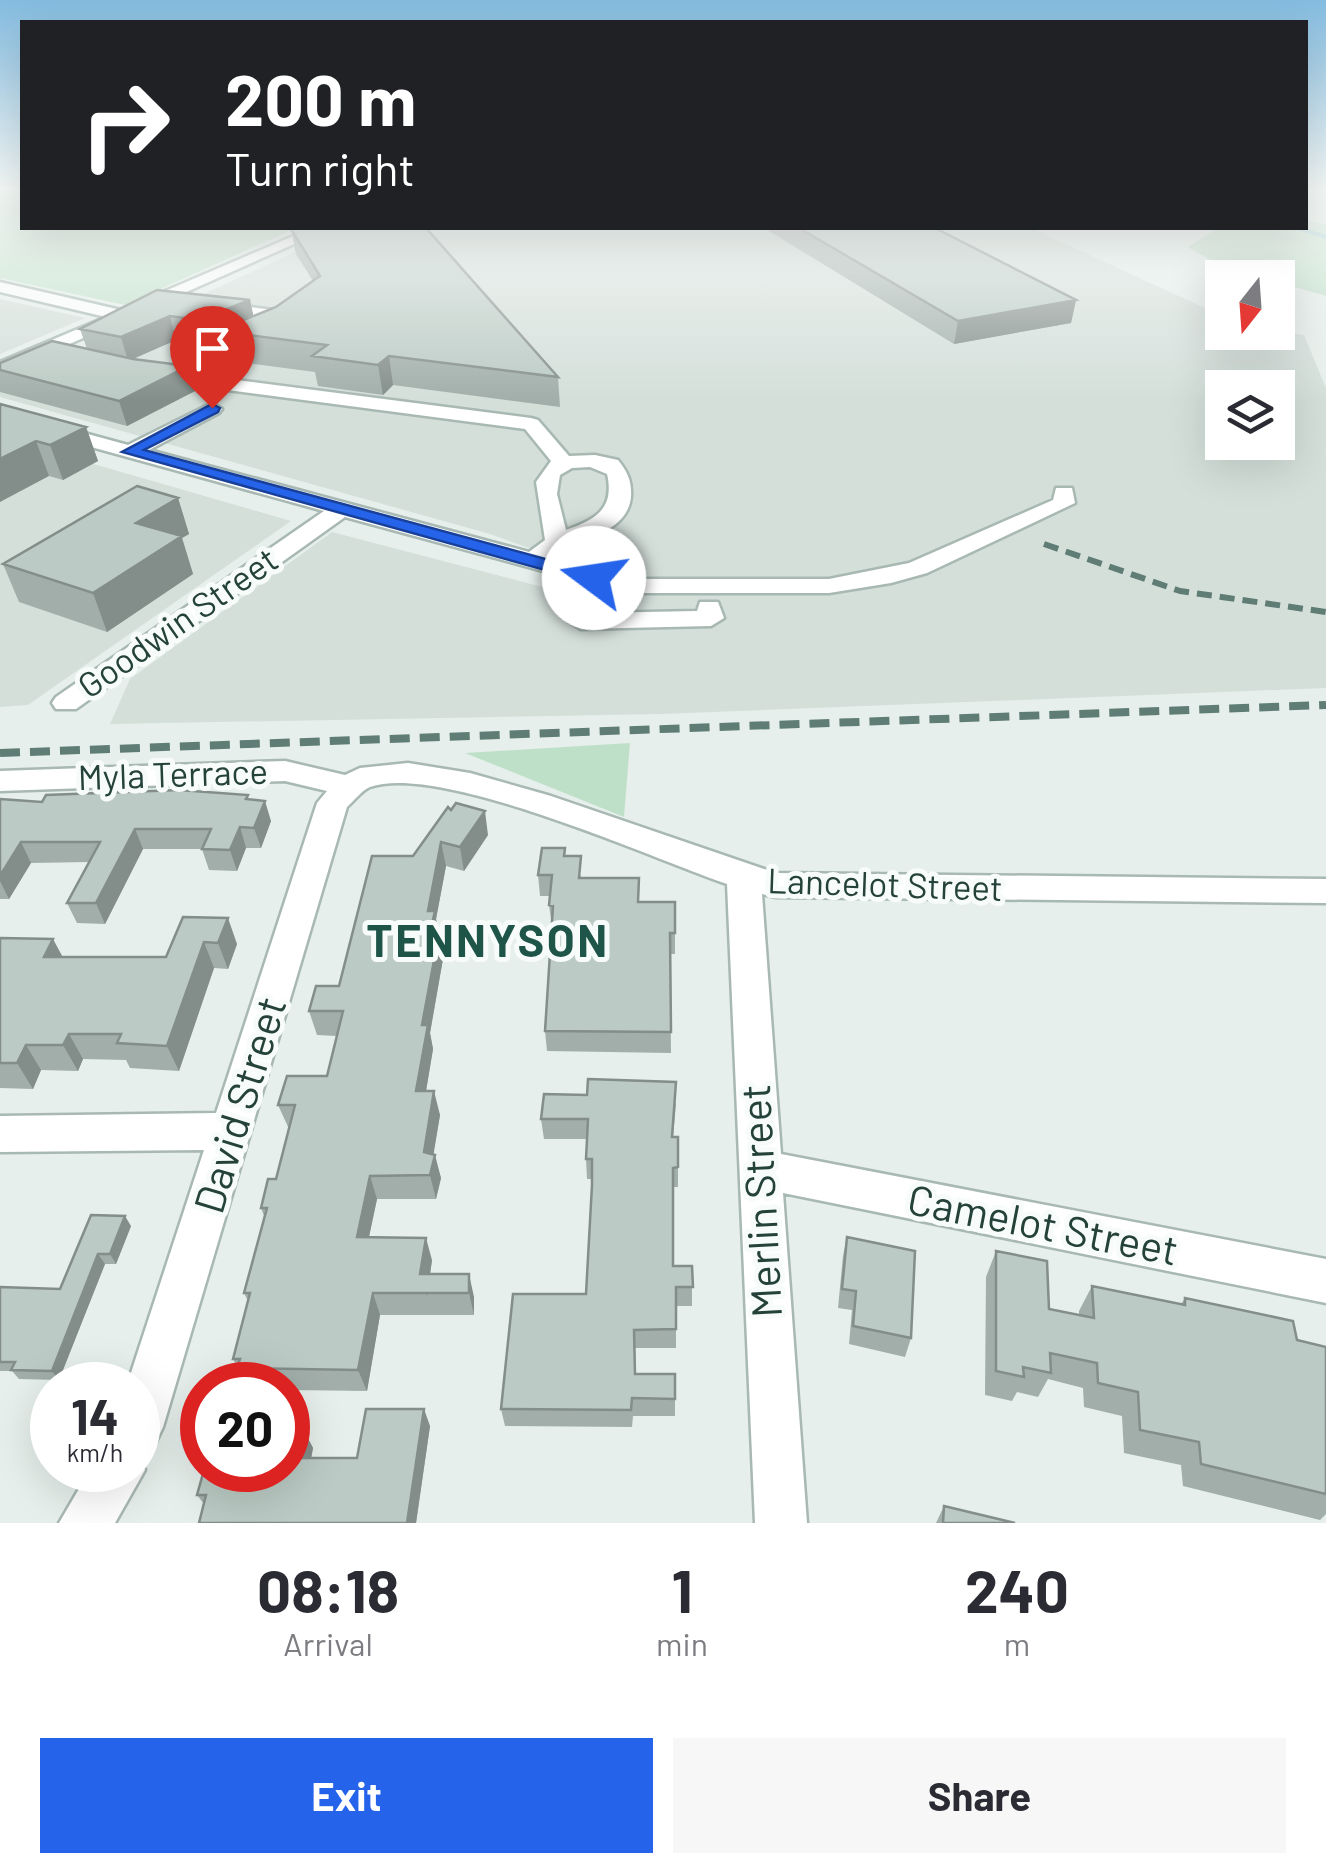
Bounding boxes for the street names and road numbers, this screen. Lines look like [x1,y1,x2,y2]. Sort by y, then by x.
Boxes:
street label: Goodwin Street [69,537,285,706]
street label: Myla Terrace [77,749,269,797]
street label: Lancelot Street [767,858,1003,908]
street label: David Street [181,990,295,1219]
street label: Merlin Street [728,1083,790,1319]
street label: Camelot Street [904,1172,1183,1274]

